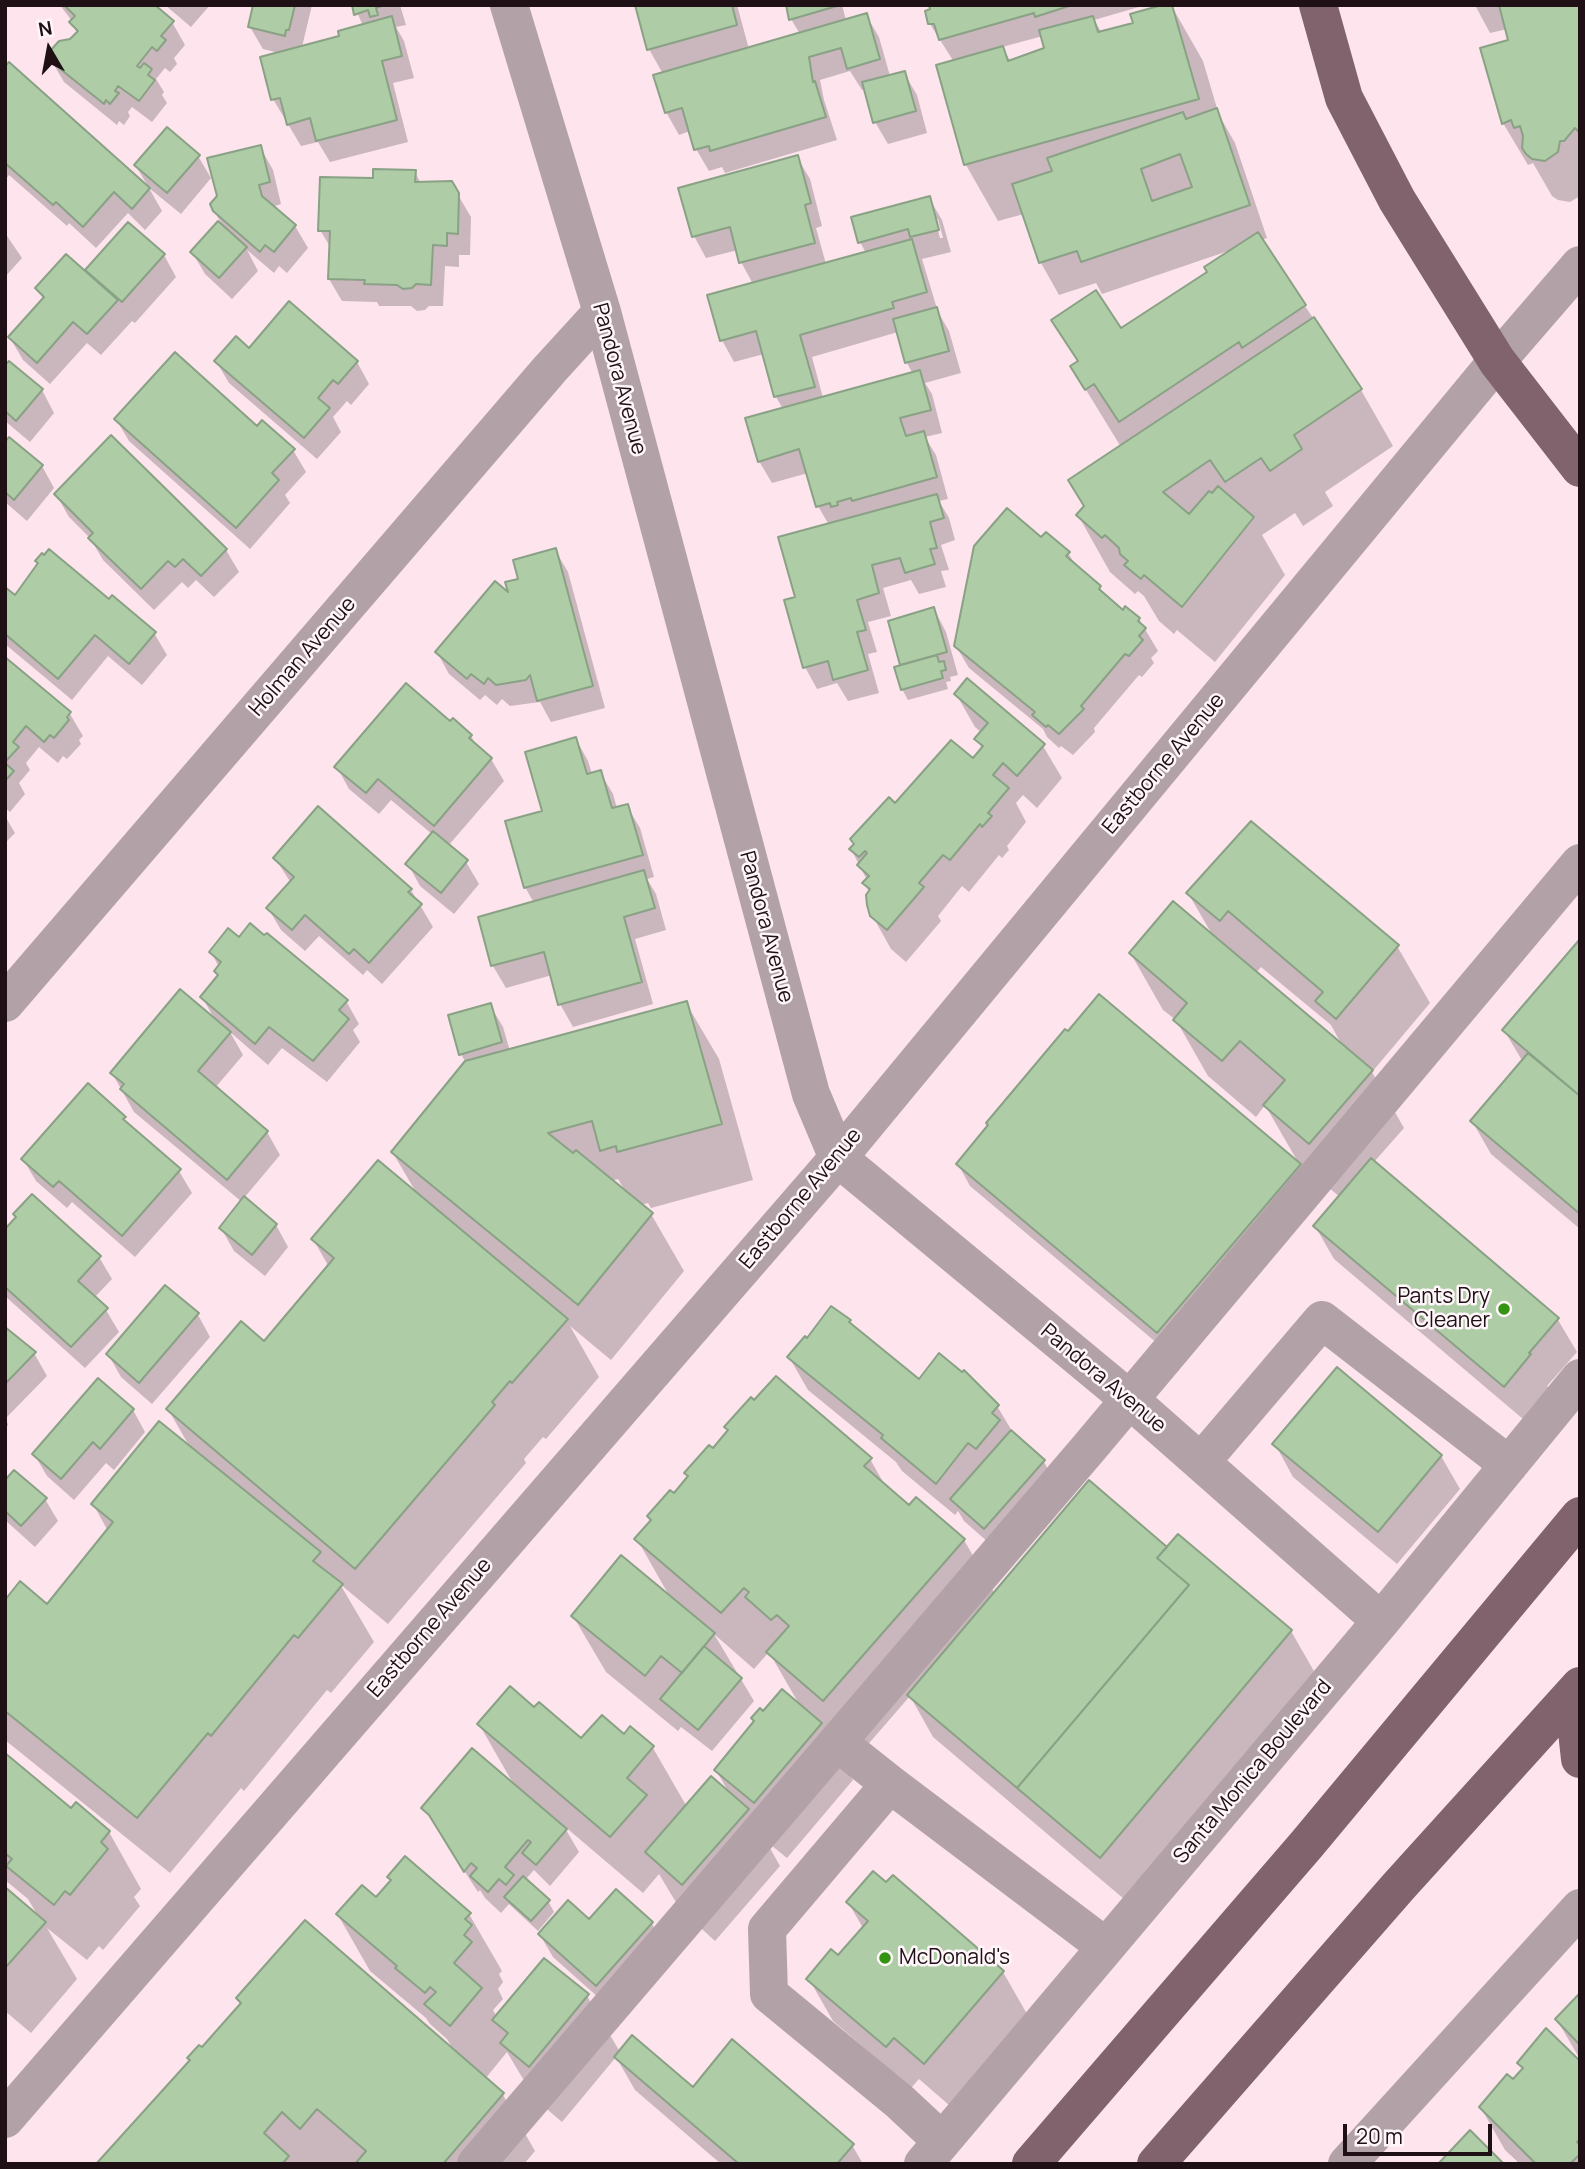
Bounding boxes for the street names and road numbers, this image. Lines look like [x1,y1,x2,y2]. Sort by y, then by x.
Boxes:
street label: Pandora Avenue [587,300,651,458]
street label: Holman Avenue [244,592,362,722]
street label: Eastborne Avenue [1098,688,1230,840]
street label: Pandora Avenue [734,848,798,1006]
street label: Eastborne Avenue [735,1123,867,1275]
street label: Pandora Avenue [1035,1319,1171,1439]
street label: Eastborne Avenue [363,1553,497,1703]
street label: Santa Monica Boulevard [1169,1675,1337,1869]

